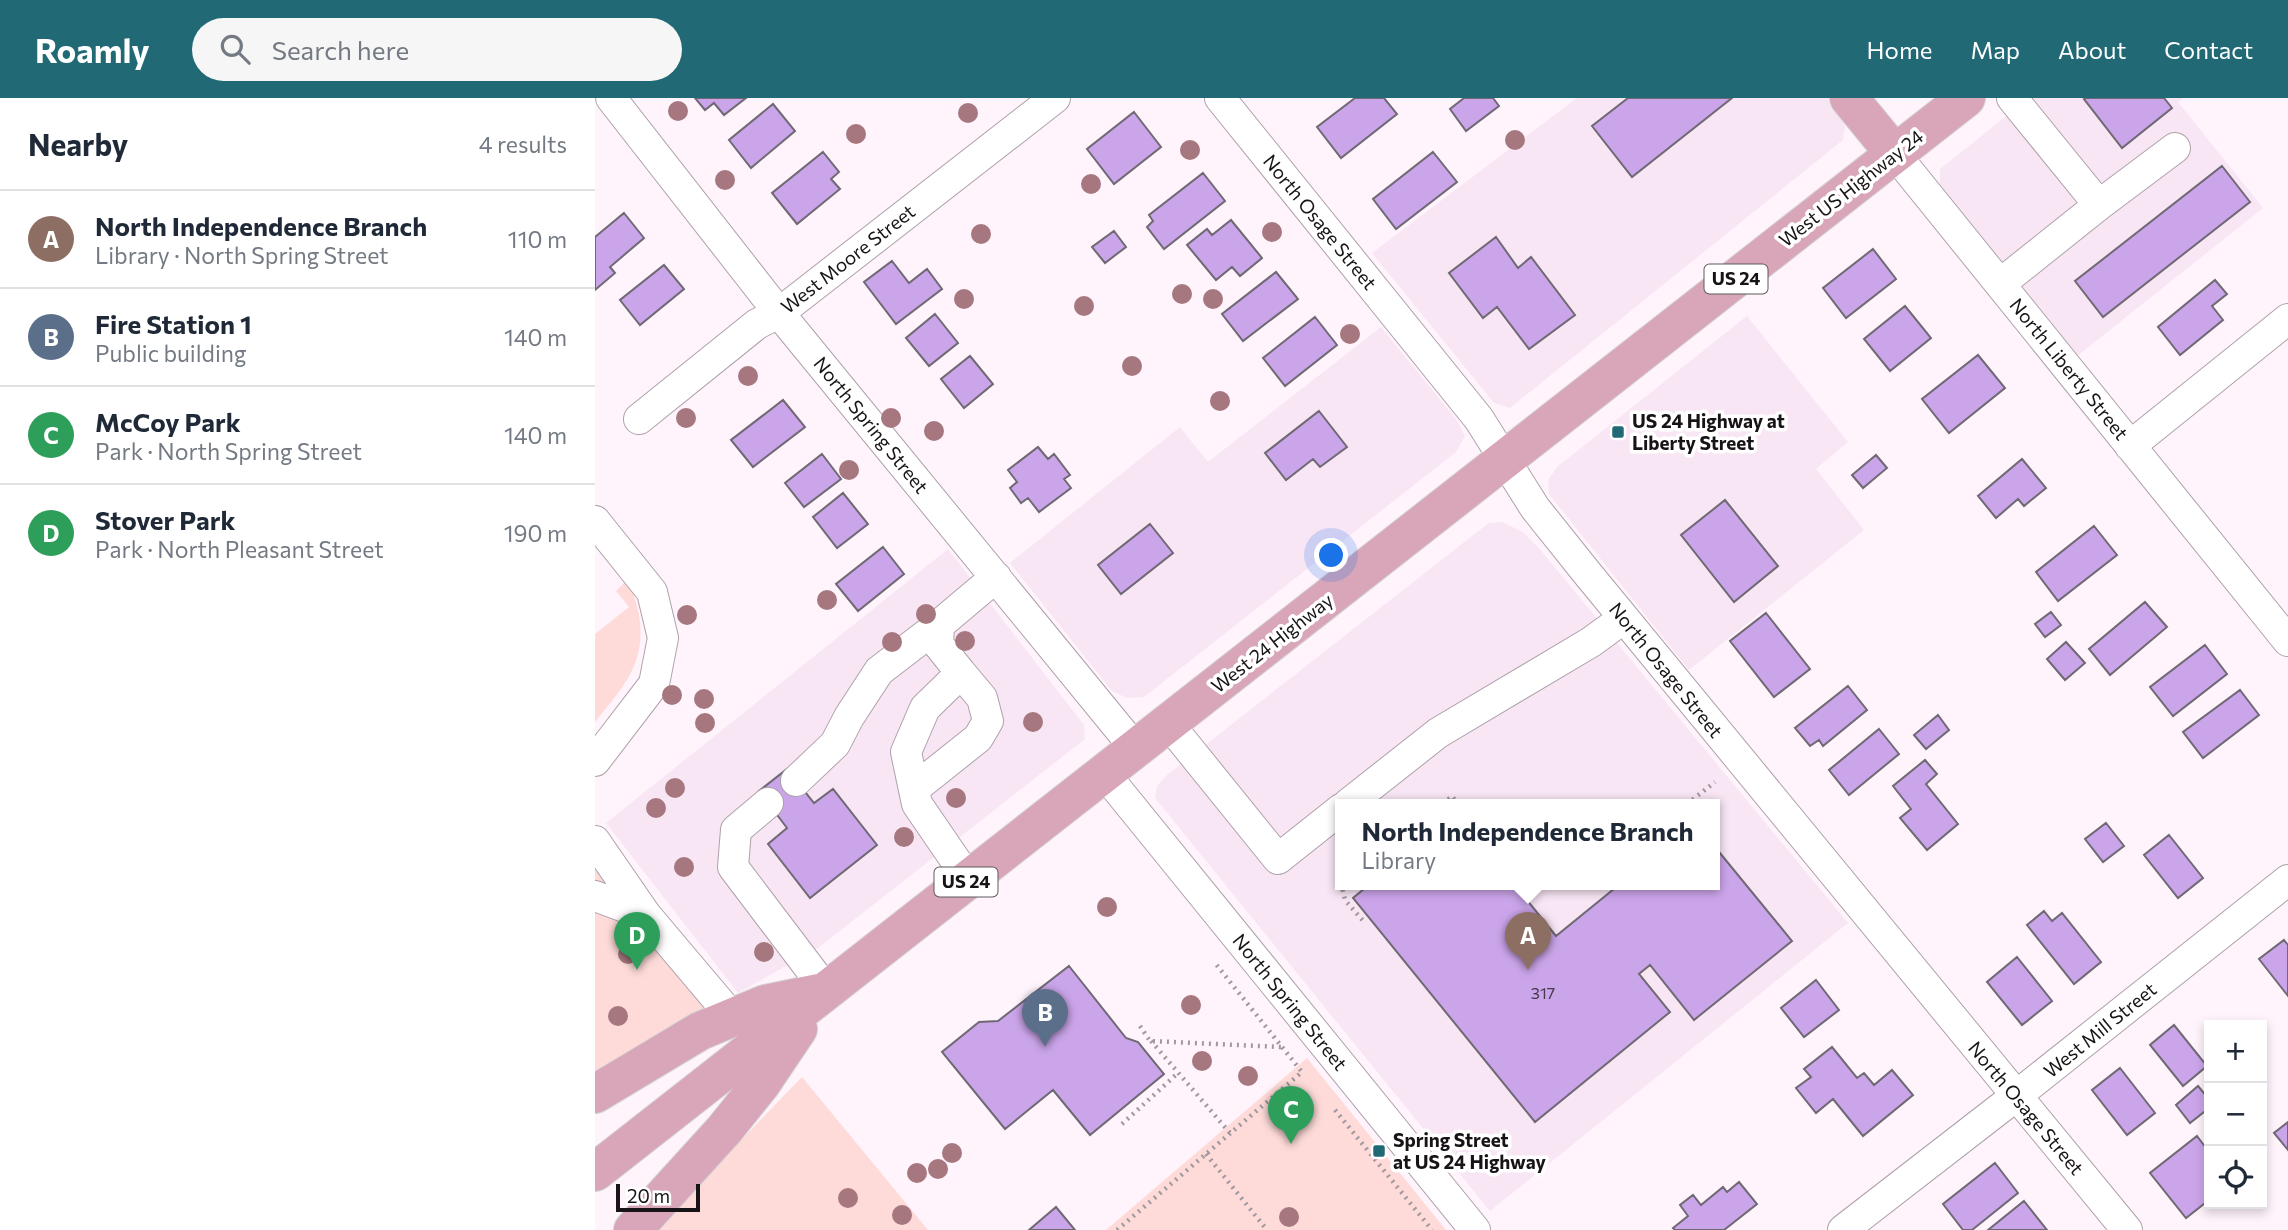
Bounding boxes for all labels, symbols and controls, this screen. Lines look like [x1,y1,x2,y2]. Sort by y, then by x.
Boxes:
search box [192,18,682,81]
text: Roamly [35,29,150,70]
icon: search [216,30,254,68]
text: Search here [272,34,409,65]
text: Home [1867,35,1933,64]
text: Map [1971,35,2020,64]
text: About [2058,35,2126,64]
text: Contact [2164,35,2253,64]
street label: West US Highway 24 [1774,124,1927,251]
text: Nearby [28,125,128,162]
text: 4 results [479,130,567,158]
street label: North Osage Street [1259,149,1382,294]
street label: West Moore Street [776,199,919,318]
text: North Independence Branch [95,210,427,241]
text: A [43,225,59,253]
text: 110 m [508,225,567,253]
text: Library · North Spring Street [95,241,389,269]
road number: US 24 [1705,264,1767,294]
street label: North Liberty Street [2005,293,2134,444]
text: Fire Station 1 [95,308,252,339]
text: B [43,323,59,351]
text: 140 m [504,323,567,351]
text: Public building [95,339,246,367]
street label: North Spring Street [809,352,934,498]
text: McCoy Park [95,406,241,437]
place label: US 24 Highway at Liberty Street [1632,409,1785,454]
text: C [43,421,59,449]
text: 140 m [504,421,567,449]
marker: US 24 Highway at Liberty Street [1610,424,1626,440]
text: Park · North Spring Street [95,437,362,465]
text: Stover Park [95,504,235,535]
text: D [43,519,59,547]
text: 190 m [504,519,567,547]
text: Park · North Pleasant Street [95,535,384,563]
your location [1314,538,1348,572]
street label: West 24 Highway [1206,588,1337,697]
street label: North Osage Street [1605,597,1728,742]
popup [1335,799,1720,890]
text: North Independence Branch [1361,815,1694,846]
text: Library [1361,846,1436,874]
road number: US 24 [935,868,997,896]
pin: D [614,912,660,970]
pin: A [1505,912,1551,970]
street label: North Spring Street [1228,929,1353,1075]
street label: West Mill Street [2039,977,2161,1082]
house number: 317 [1531,983,1555,1002]
pin: B [1022,989,1068,1047]
map controls [2204,1020,2267,1209]
button: + [2204,1020,2267,1083]
street label: North Osage Street [1964,1036,2089,1179]
button: − [2204,1083,2267,1146]
pin: C [1268,1086,1314,1144]
place label: Spring Street at US 24 Highway [1393,1128,1546,1173]
marker: Spring Street at US 24 Highway [1371,1143,1387,1159]
button: locate [2204,1146,2267,1209]
scale bar [616,1181,700,1213]
text: 20 m [627,1184,670,1207]

